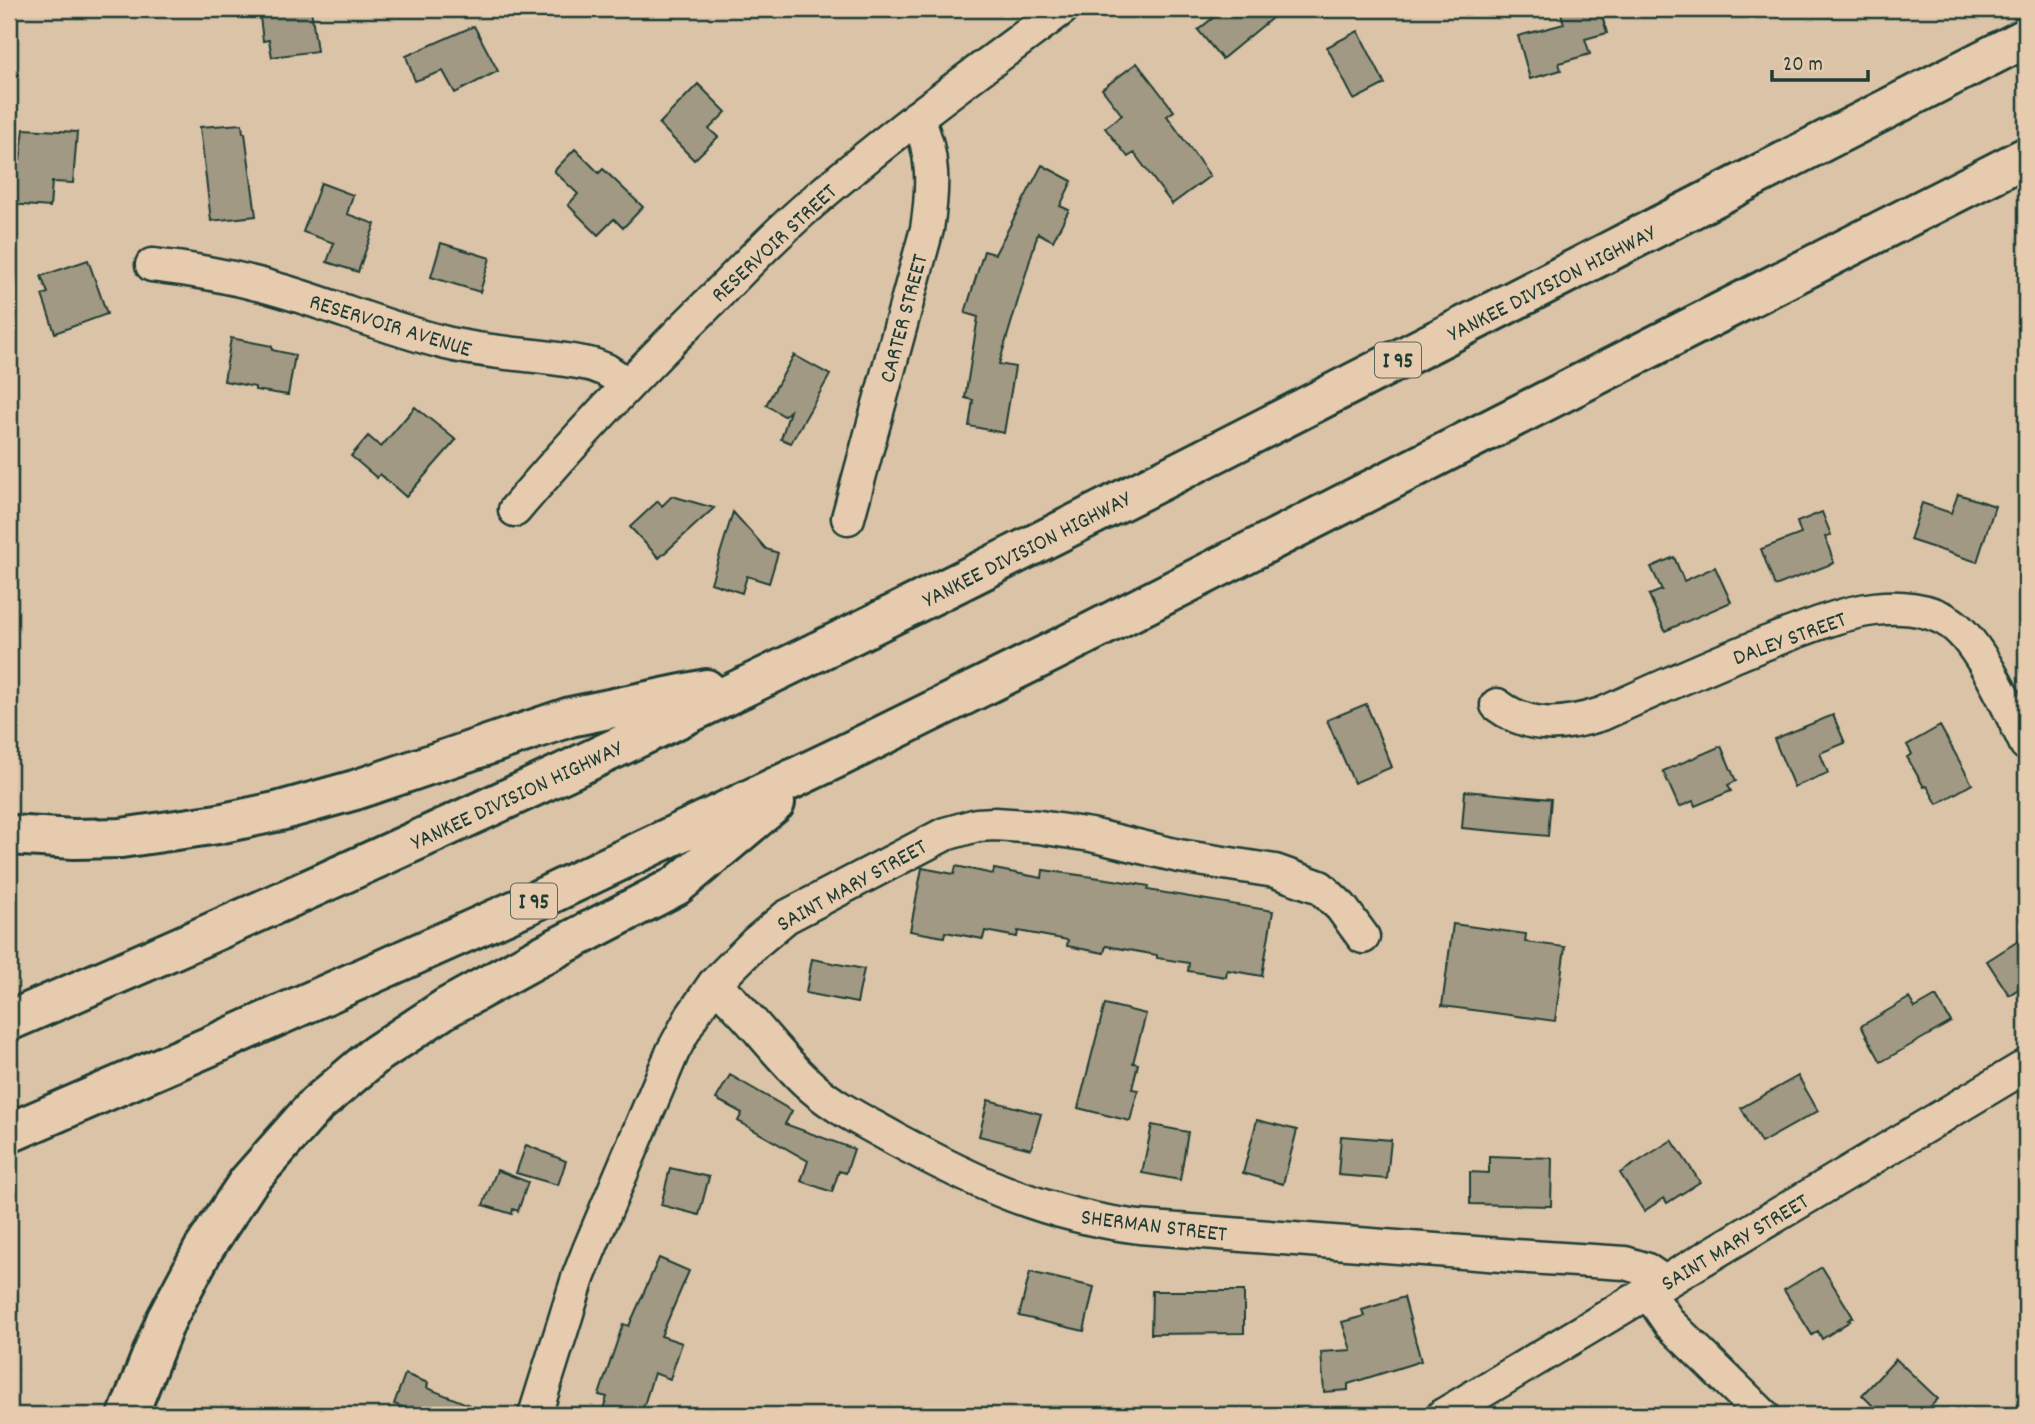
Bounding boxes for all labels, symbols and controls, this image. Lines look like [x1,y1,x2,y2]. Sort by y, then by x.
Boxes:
scale bar [1772,38,1869,82]
text: 20 m [1783,51,1823,81]
street label: RESERVOIR STREET [705,177,846,312]
street label: YANKEE DIVISION HIGHWAY [1443,218,1663,352]
street label: CARTER STREET [872,251,938,387]
street label: RESERVOIR AVENUE [305,287,476,368]
road number: I 95 [1375,342,1421,378]
street label: YANKEE DIVISION HIGHWAY [918,484,1138,618]
street label: DALEY STREET [1729,605,1852,676]
street label: YANKEE DIVISION HIGHWAY [406,733,629,861]
street label: SAINT MARY STREET [772,832,934,942]
road number: I 95 [511,884,557,918]
street label: SAINT MARY STREET [1656,1187,1816,1301]
street label: SHERMAN STREET [1079,1202,1228,1253]

